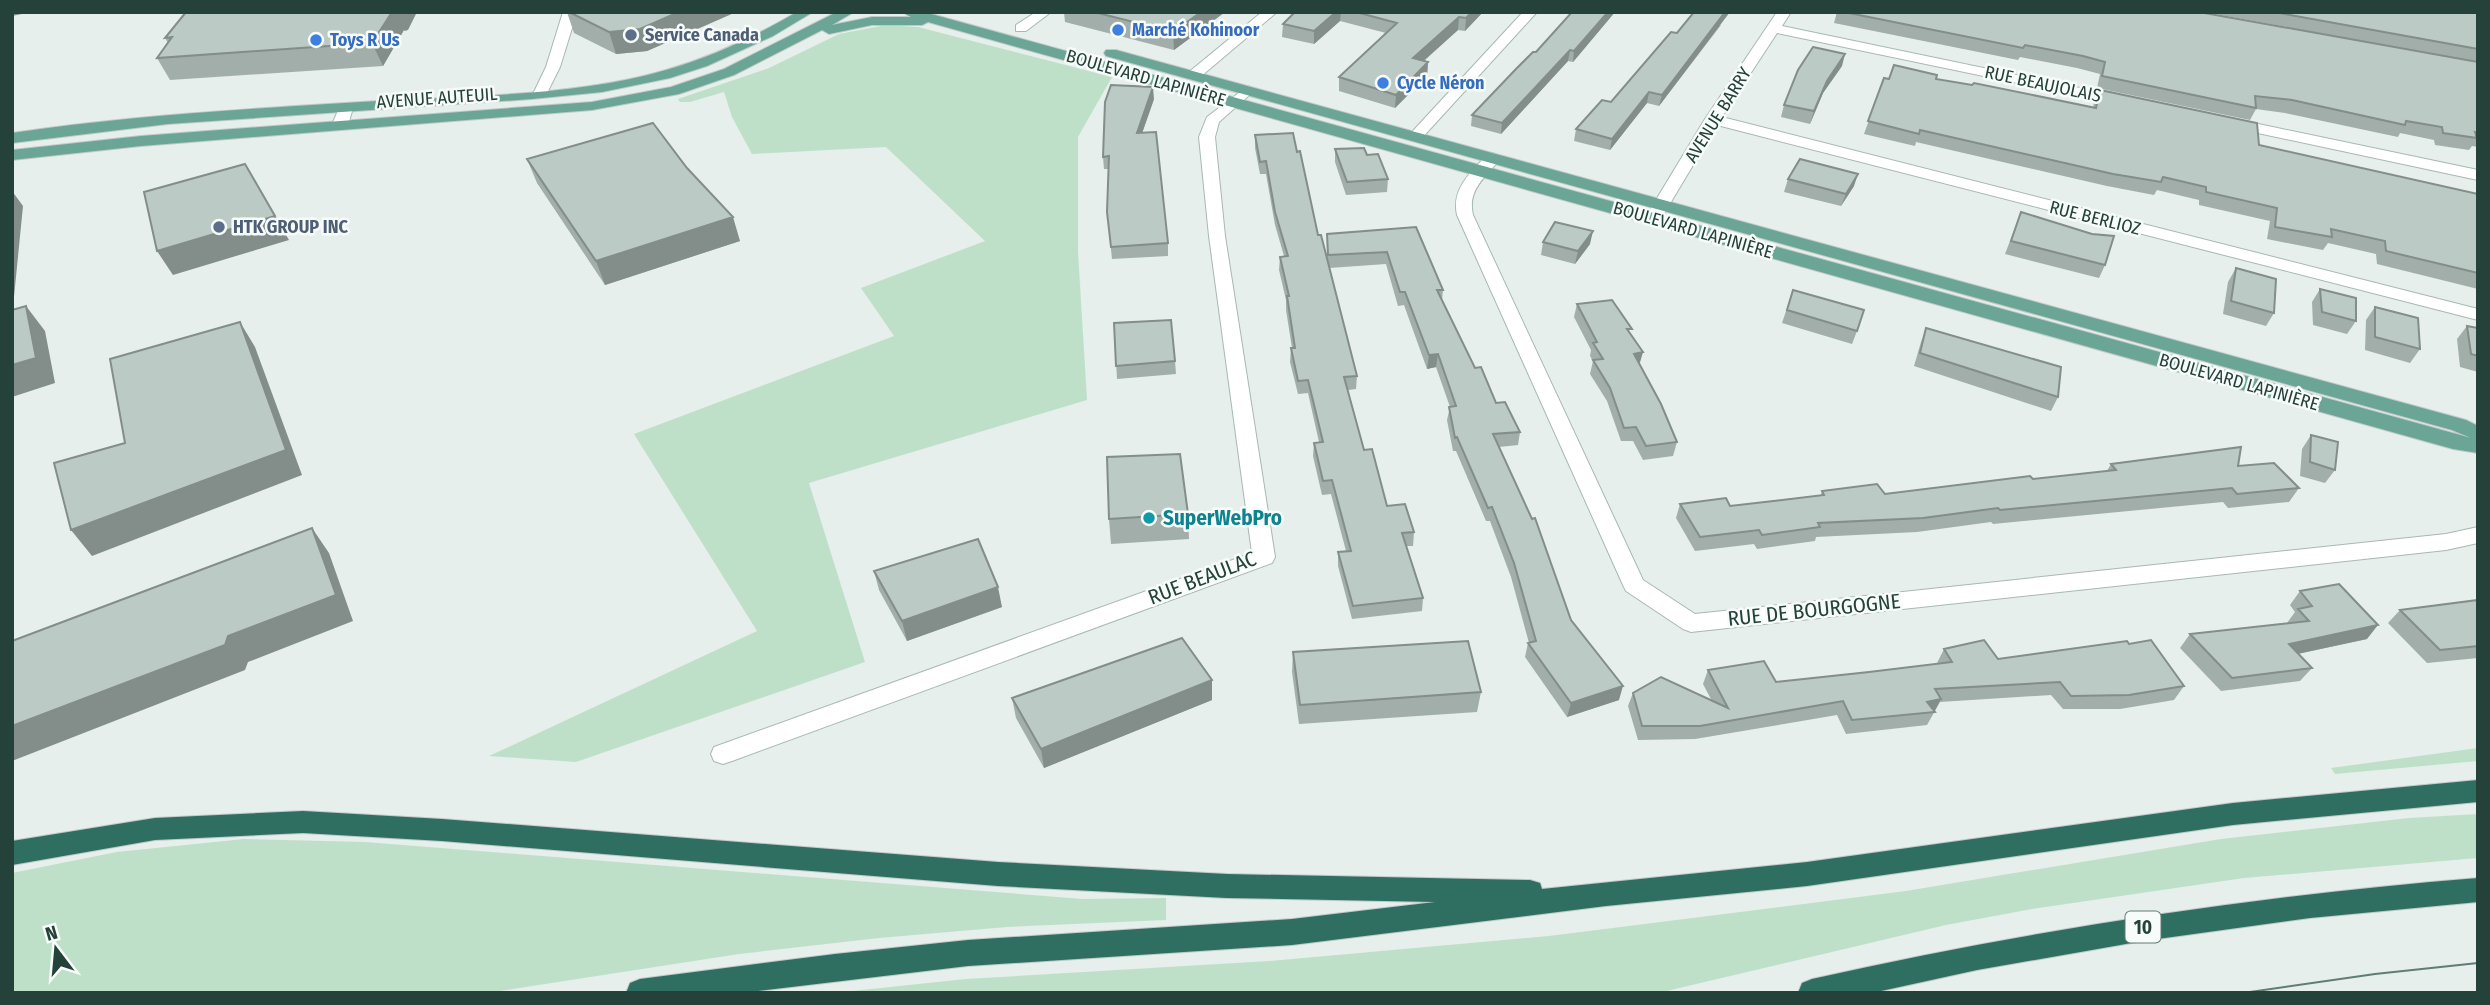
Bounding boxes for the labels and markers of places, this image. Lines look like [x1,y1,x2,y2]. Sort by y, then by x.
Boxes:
place label: Marché Kohinoor [1132,19,1260,41]
marker: Marché Kohinoor [1110,22,1126,38]
place label: Service Canada [645,24,759,46]
marker: Service Canada [623,27,639,43]
place label: Toys R Us [330,29,400,51]
marker: Toys R Us [308,32,324,48]
place label: Cycle Néron [1397,72,1485,94]
marker: Cycle Néron [1375,75,1391,91]
place label: HTK GROUP INC [233,216,348,238]
marker: HTK GROUP INC [211,219,227,235]
place label: SuperWebPro [1163,505,1282,531]
marker: SuperWebPro [1141,510,1157,526]

